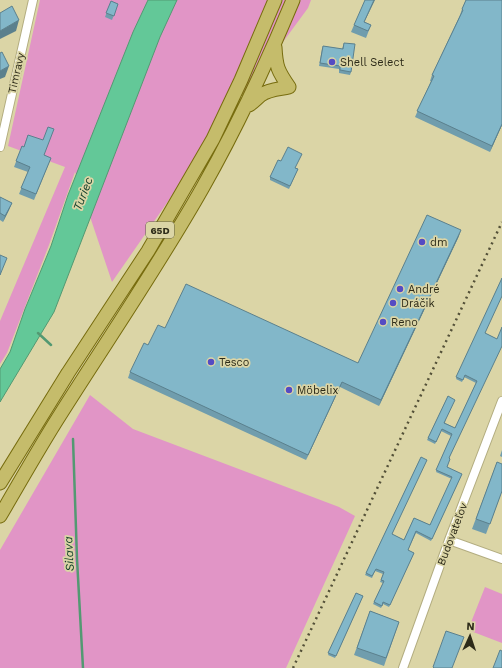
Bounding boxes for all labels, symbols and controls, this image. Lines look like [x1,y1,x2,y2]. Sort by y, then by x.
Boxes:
street label: Timravy [5,51,28,95]
place label: Shell Select [340,56,405,69]
marker: Shell Select [327,57,337,67]
water label: Turiec [70,175,96,213]
road number: 65D [146,222,174,238]
place label: dm [430,236,447,249]
marker: dm [417,237,427,247]
place label: André [408,283,440,296]
marker: André [395,284,405,294]
place label: Dráčik [401,297,435,310]
marker: Dráčik [388,298,398,308]
place label: Reno [391,316,418,329]
marker: Reno [378,317,388,327]
place label: Tesco [219,356,249,369]
marker: Tesco [206,357,216,367]
place label: Möbelix [297,384,338,397]
marker: Möbelix [284,385,294,395]
street label: Budovateľov [435,501,470,567]
water label: Silava [61,535,77,572]
north arrow [450,616,490,656]
text: N [466,620,475,633]

